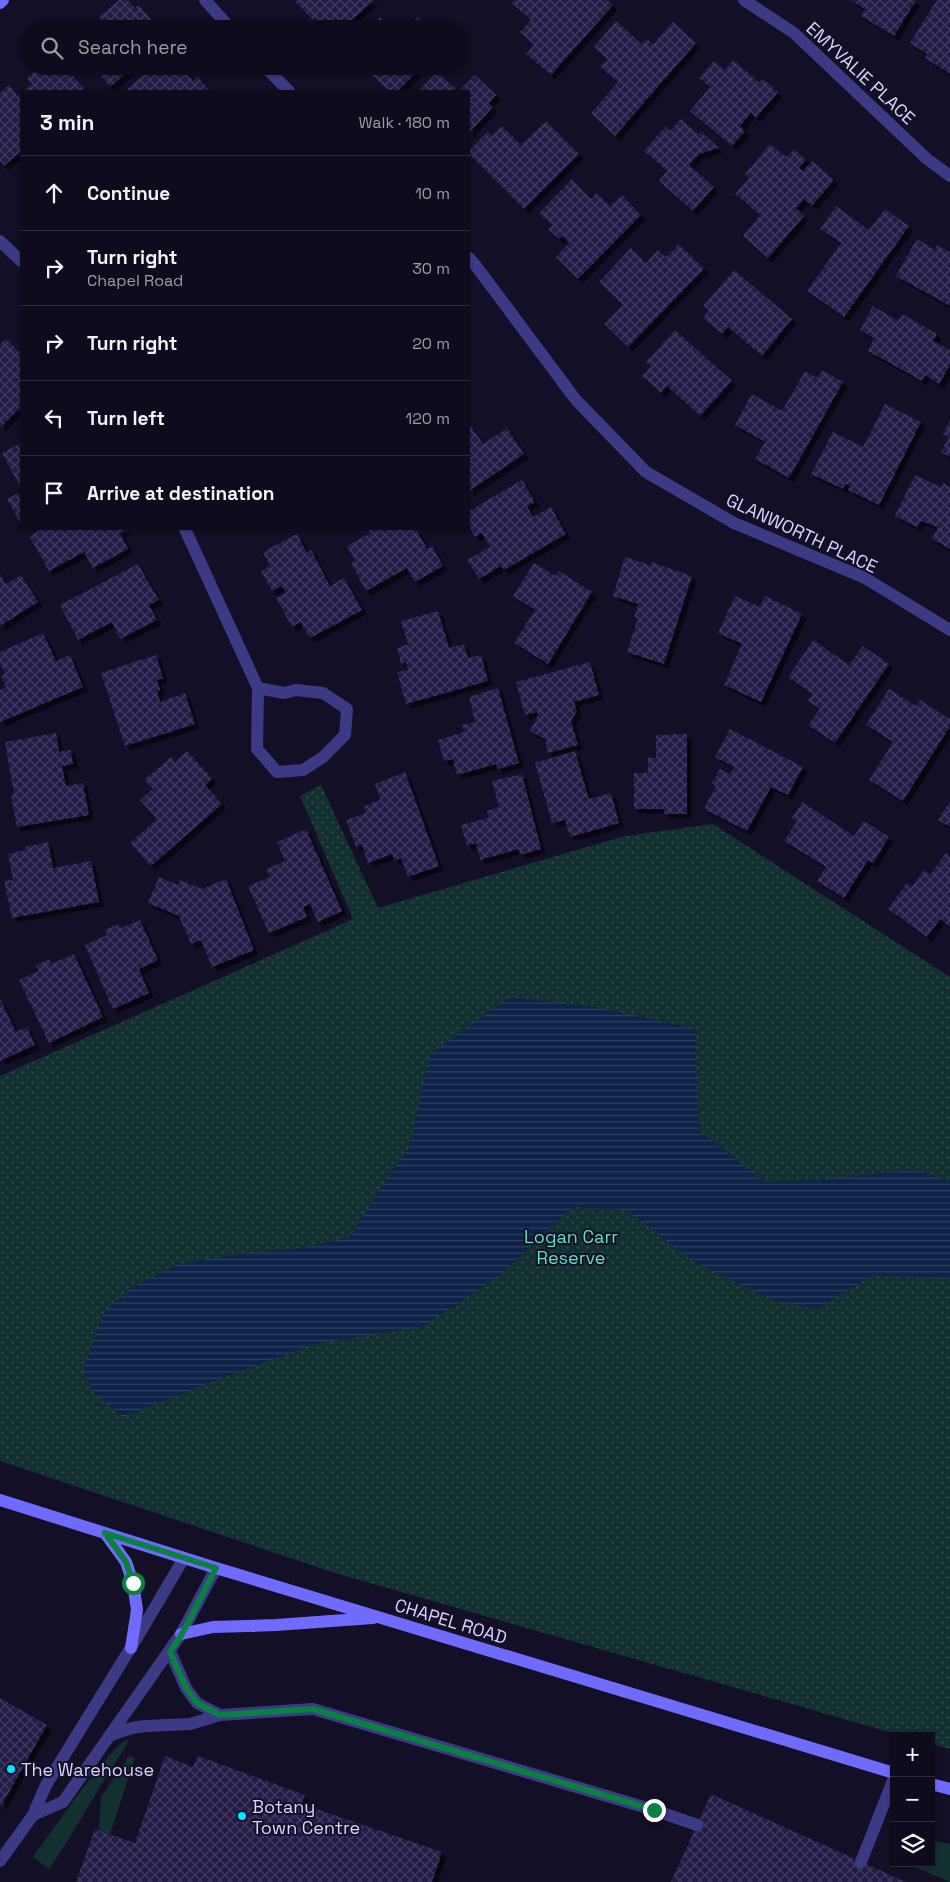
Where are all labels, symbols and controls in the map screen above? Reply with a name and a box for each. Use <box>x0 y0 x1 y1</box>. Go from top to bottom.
street label: EMYVALIE PLACE <box>802 17 920 129</box>
search box <box>20 20 470 75</box>
icon: search <box>38 34 66 62</box>
text: Search here <box>78 35 188 60</box>
text: 3 min <box>40 109 95 136</box>
text: Walk · 180 m <box>358 112 450 133</box>
icon: ahead <box>40 179 68 207</box>
text: Continue <box>87 181 170 206</box>
text: 10 m <box>415 183 450 204</box>
text: Turn right <box>87 245 177 270</box>
icon: right <box>40 254 68 282</box>
text: 30 m <box>412 258 450 279</box>
text: Chapel Road <box>87 270 183 291</box>
icon: right <box>40 329 68 357</box>
text: Turn right <box>87 331 177 356</box>
text: 20 m <box>412 333 450 354</box>
icon: left <box>40 404 68 432</box>
text: Turn left <box>87 406 165 431</box>
text: 120 m <box>406 408 450 429</box>
icon: arrive <box>40 479 68 507</box>
text: Arrive at destination <box>87 481 275 506</box>
street label: GLANWORTH PLACE <box>723 488 881 578</box>
park label: Logan Carr Reserve <box>524 1225 618 1269</box>
route start <box>122 1572 145 1595</box>
street label: CHAPEL ROAD <box>392 1593 510 1649</box>
map controls <box>890 1732 935 1867</box>
button: + <box>890 1732 935 1777</box>
place label: The Warehouse <box>21 1758 154 1781</box>
marker: The Warehouse <box>5 1763 17 1775</box>
button: − <box>890 1777 935 1822</box>
place label: Botany Town Centre <box>252 1795 360 1839</box>
route end <box>643 1799 666 1822</box>
marker: Botany Town Centre <box>236 1810 248 1822</box>
button: layers <box>890 1822 935 1867</box>

